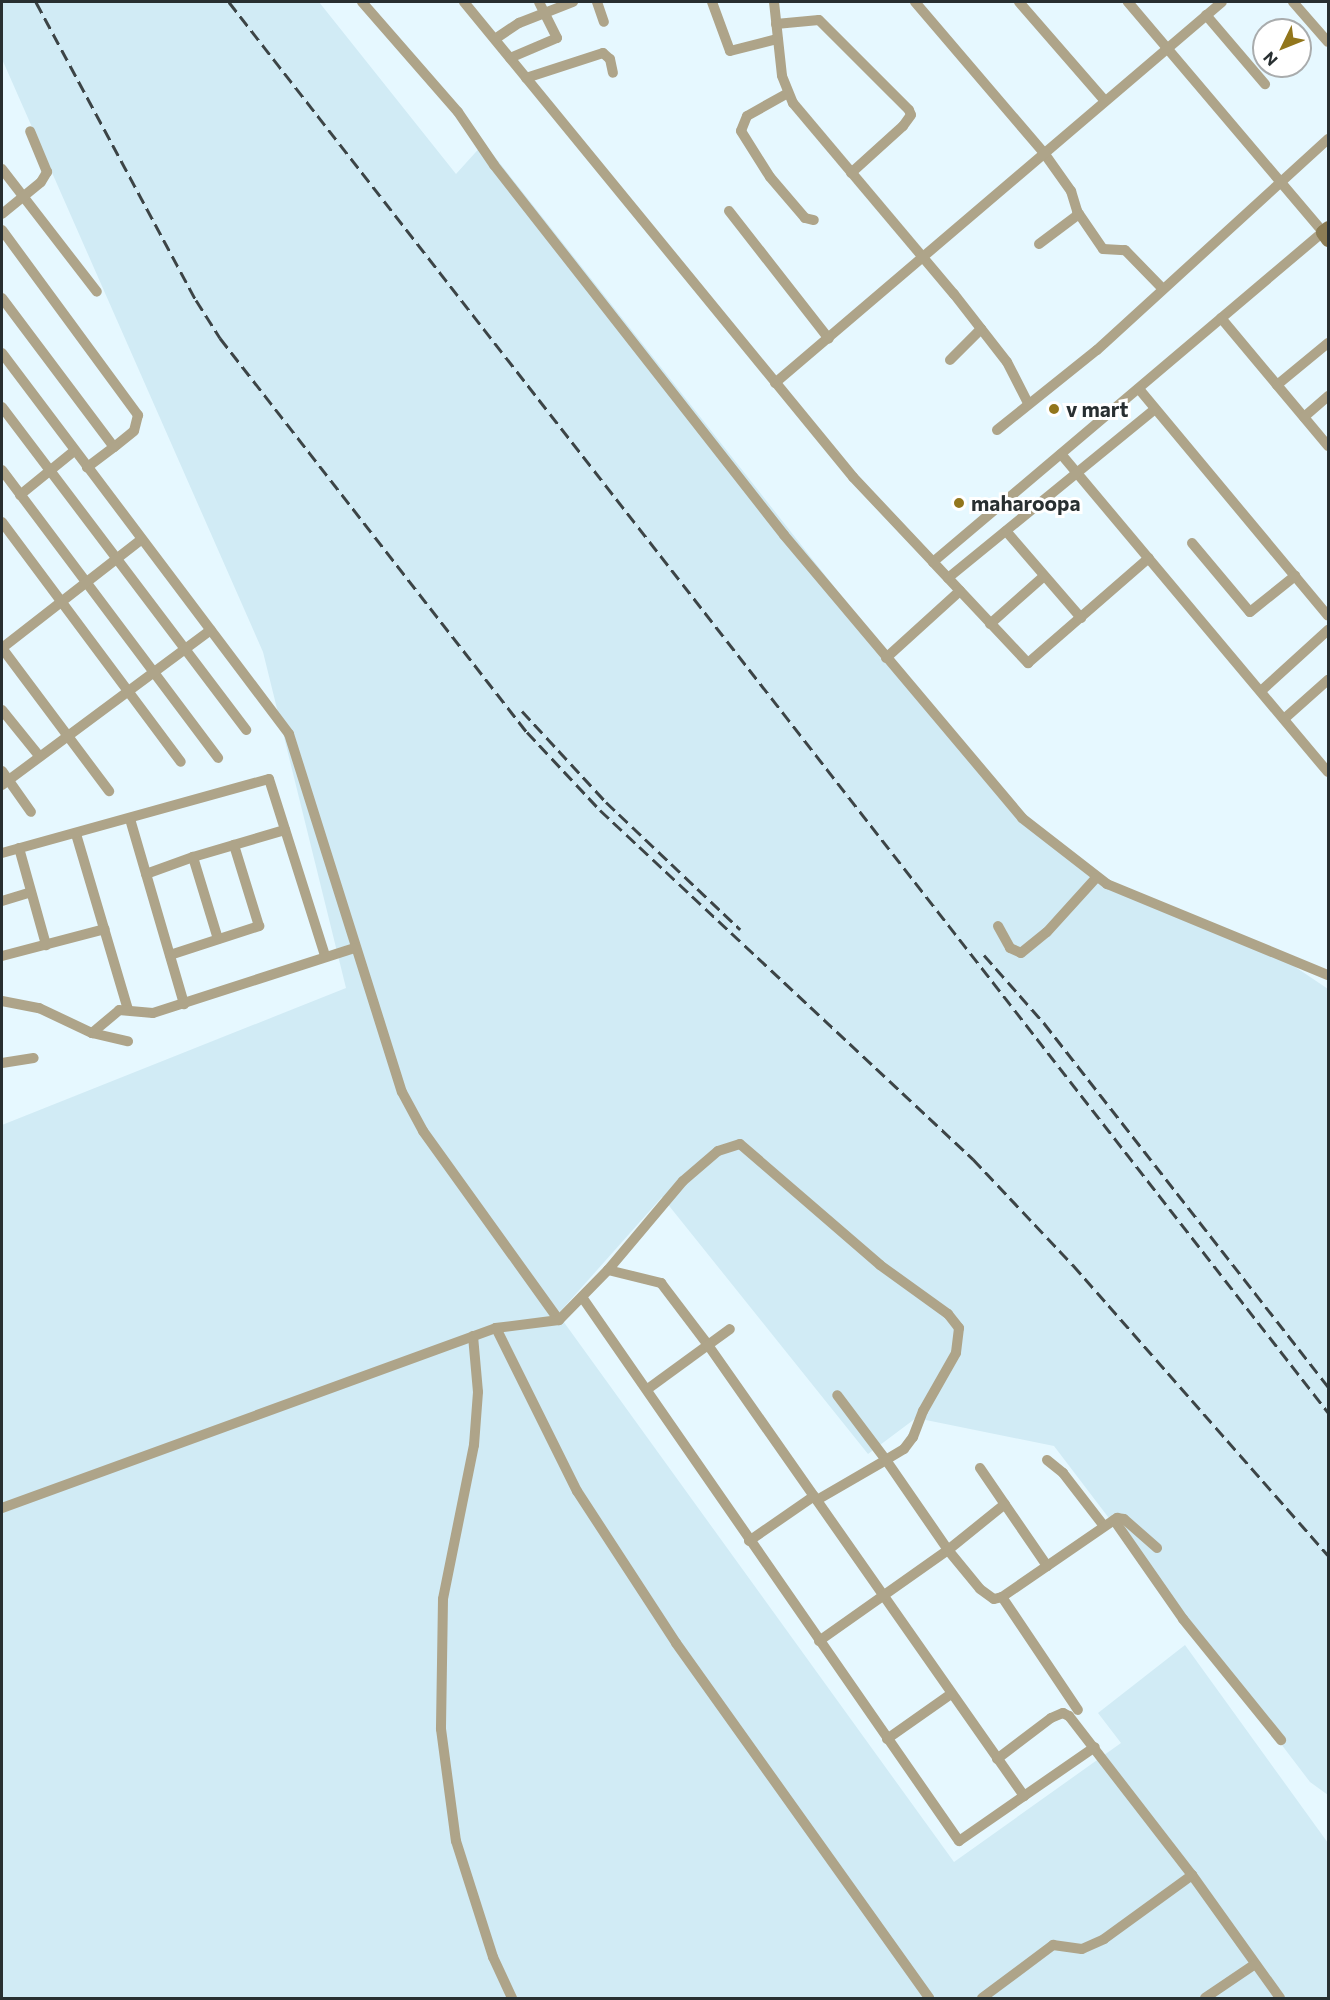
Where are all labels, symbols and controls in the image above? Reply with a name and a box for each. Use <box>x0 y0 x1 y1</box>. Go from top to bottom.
north arrow <box>1252 18 1312 78</box>
text: N <box>1259 48 1281 70</box>
place label: v mart <box>1066 396 1128 422</box>
marker: v mart <box>1047 402 1061 416</box>
place label: maharoopa <box>971 490 1081 516</box>
marker: maharoopa <box>952 496 966 510</box>

